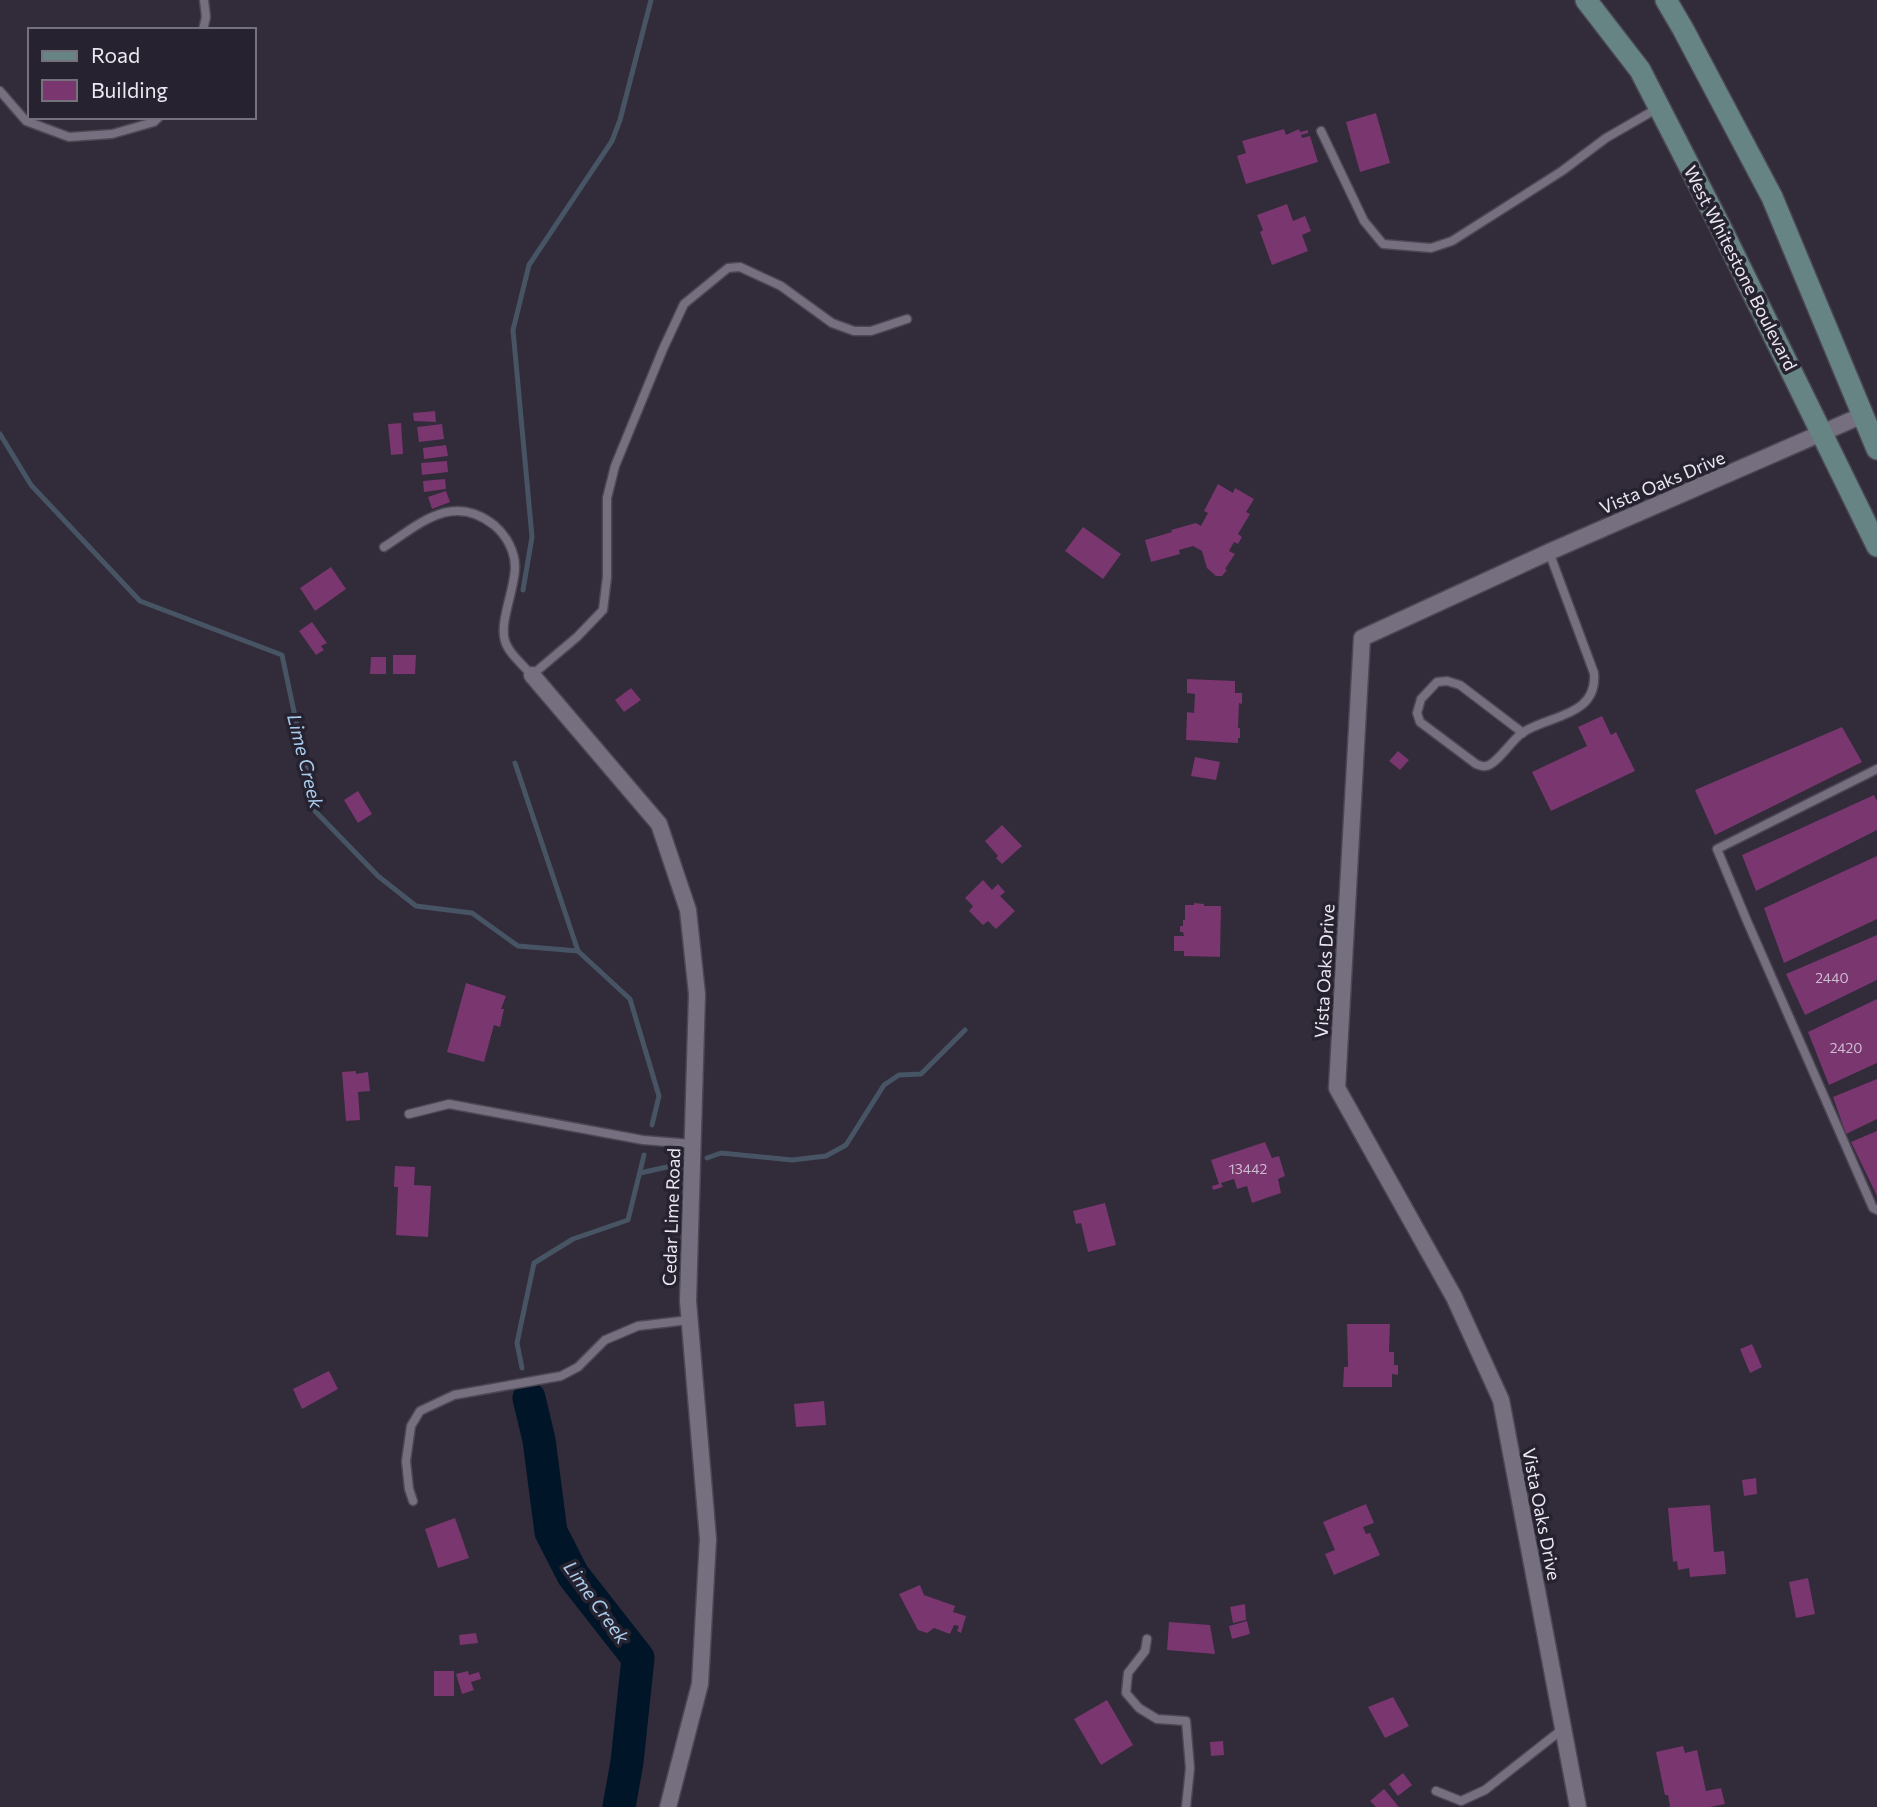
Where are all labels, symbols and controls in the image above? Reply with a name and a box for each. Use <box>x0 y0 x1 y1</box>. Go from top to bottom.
legend <box>28 28 256 119</box>
text: Road <box>91 42 140 67</box>
text: Building <box>91 77 168 102</box>
street label: West Whitestone Boulevard <box>1680 162 1802 374</box>
street label: Vista Oaks Drive <box>1596 446 1728 518</box>
water label: Lime Creek <box>283 711 329 811</box>
street label: Vista Oaks Drive <box>1309 903 1339 1039</box>
house number: 2440 <box>1815 969 1849 986</box>
house number: 2420 <box>1830 1039 1862 1056</box>
street label: Cedar Lime Road <box>658 1148 684 1286</box>
house number: 13442 <box>1229 1160 1267 1177</box>
street label: Vista Oaks Drive <box>1518 1446 1566 1582</box>
water label: Lime Creek <box>559 1556 635 1648</box>

